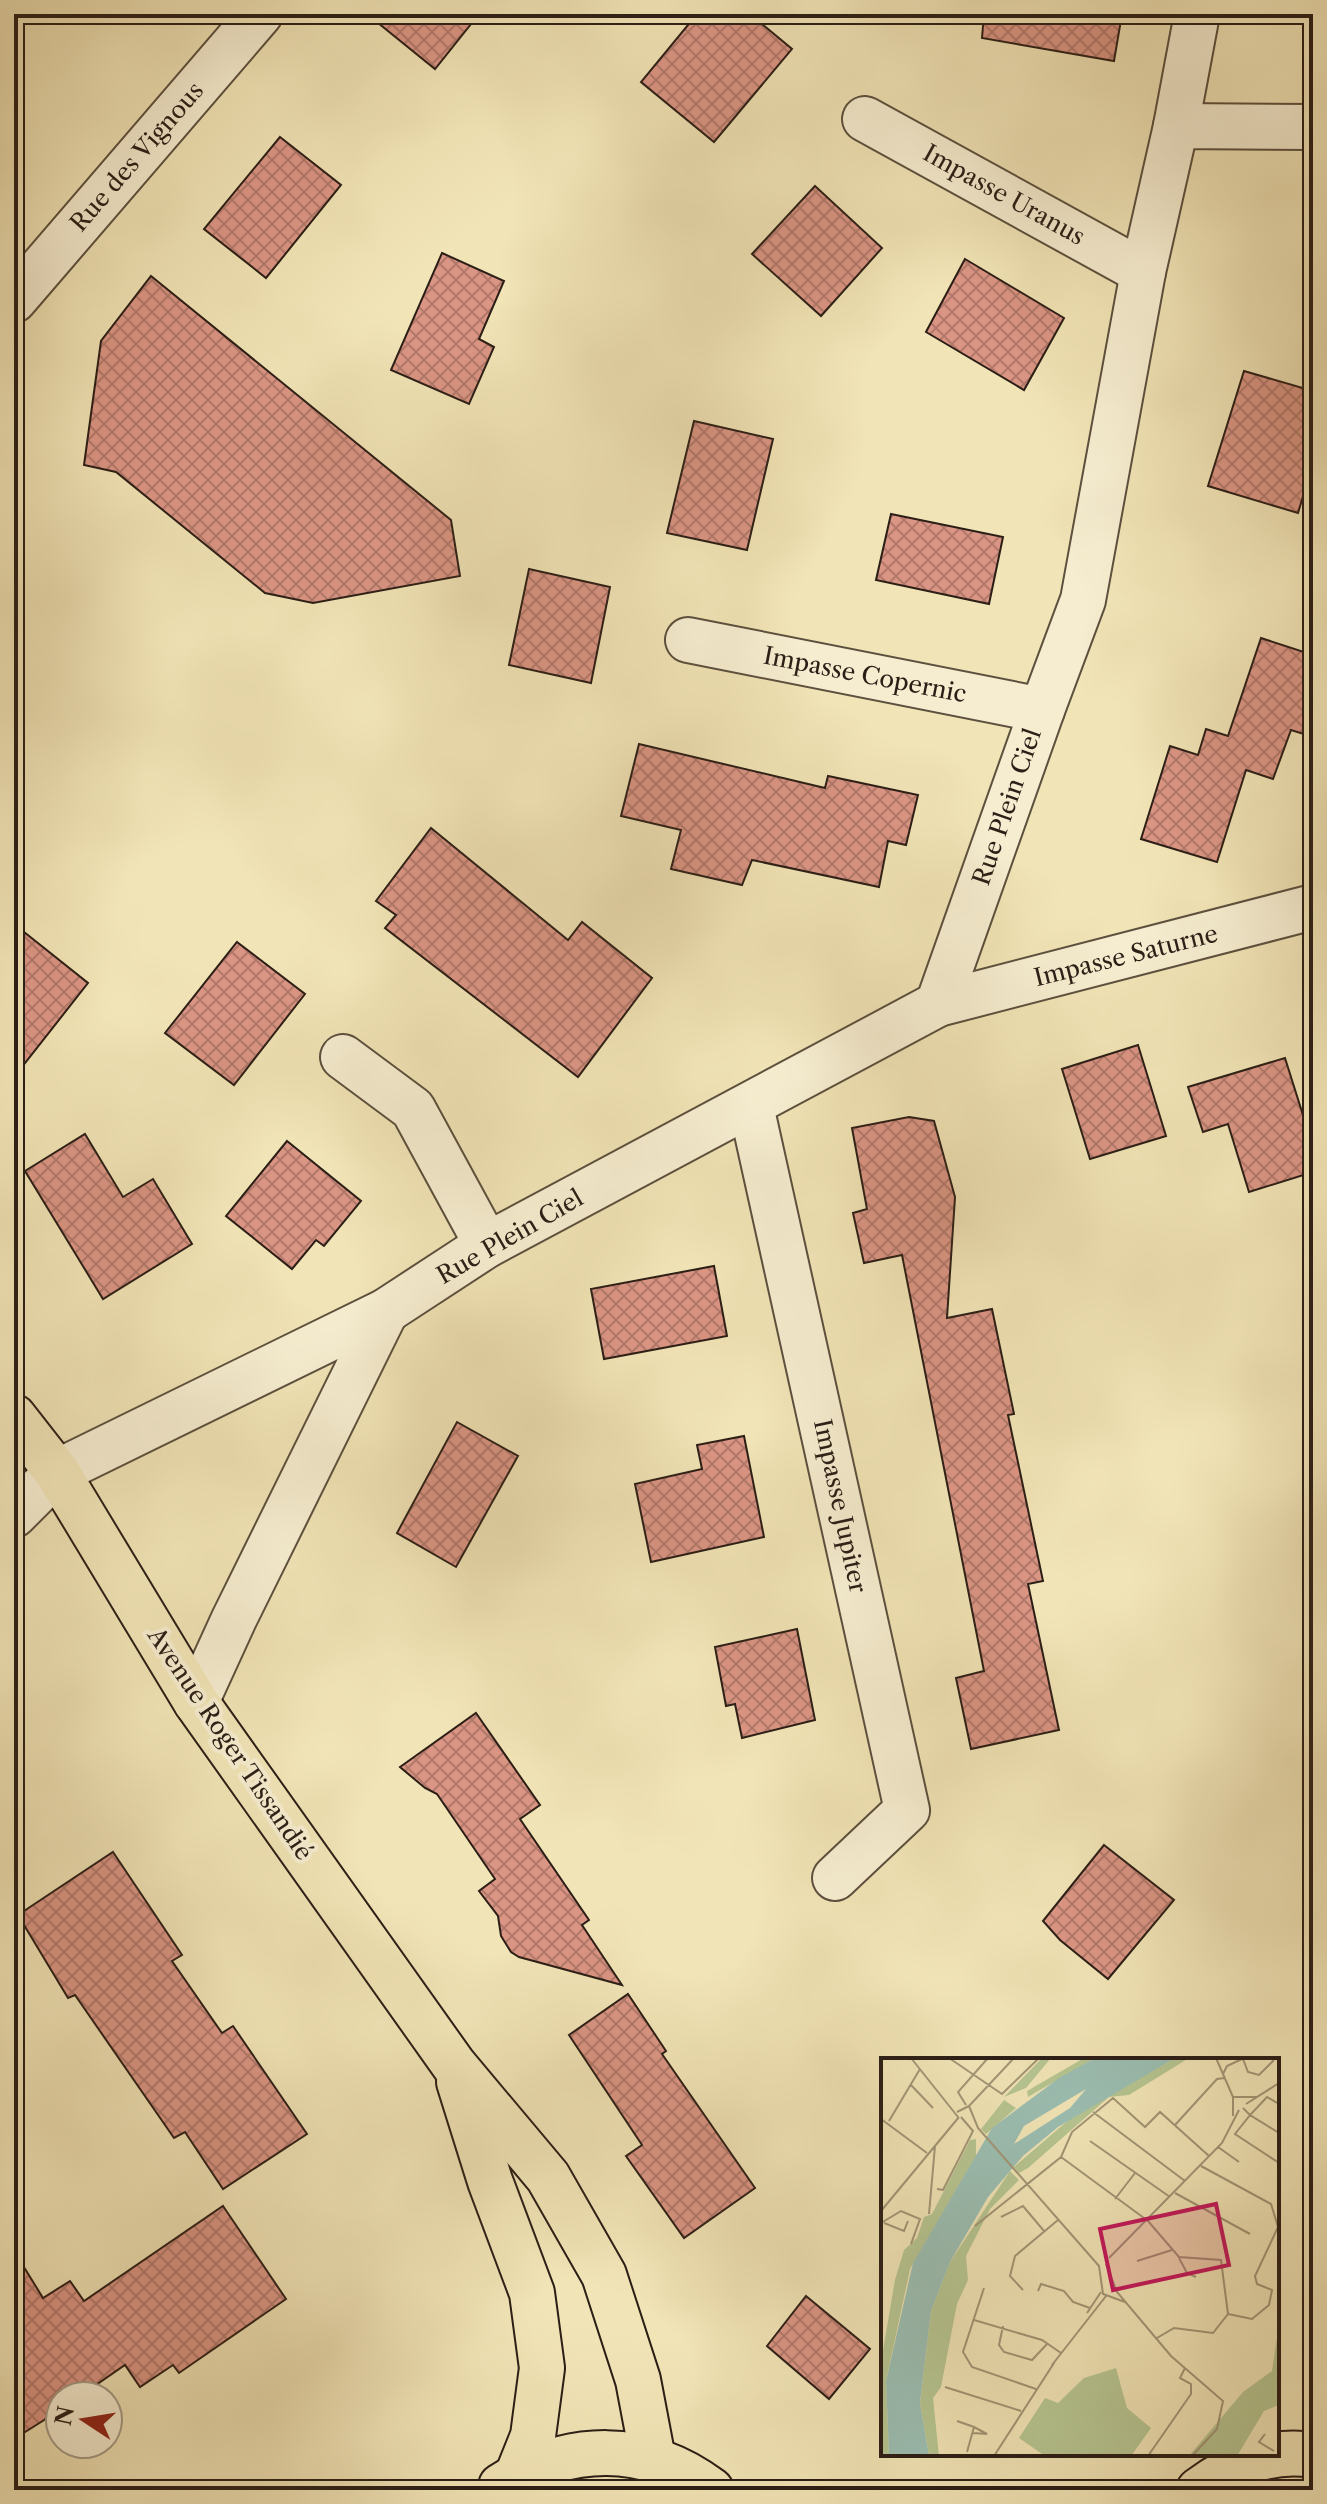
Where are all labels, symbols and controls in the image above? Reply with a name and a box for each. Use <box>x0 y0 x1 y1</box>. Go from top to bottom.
street label: Rue des Vignous <box>64 76 209 237</box>
street label: Impasse Uranus <box>918 138 1090 251</box>
street label: Impasse Copernic <box>761 641 969 708</box>
street label: Rue Plein Ciel <box>966 725 1047 889</box>
street label: Impasse Saturne <box>1031 919 1221 992</box>
street label: Rue Plein Ciel <box>432 1183 588 1290</box>
street label: Impasse Jupiter <box>808 1416 873 1595</box>
street label: Avenue Roger Tissandié <box>141 1621 319 1865</box>
inset map <box>881 2058 1279 2456</box>
north arrow <box>44 2380 124 2460</box>
text: N <box>50 2404 80 2428</box>

